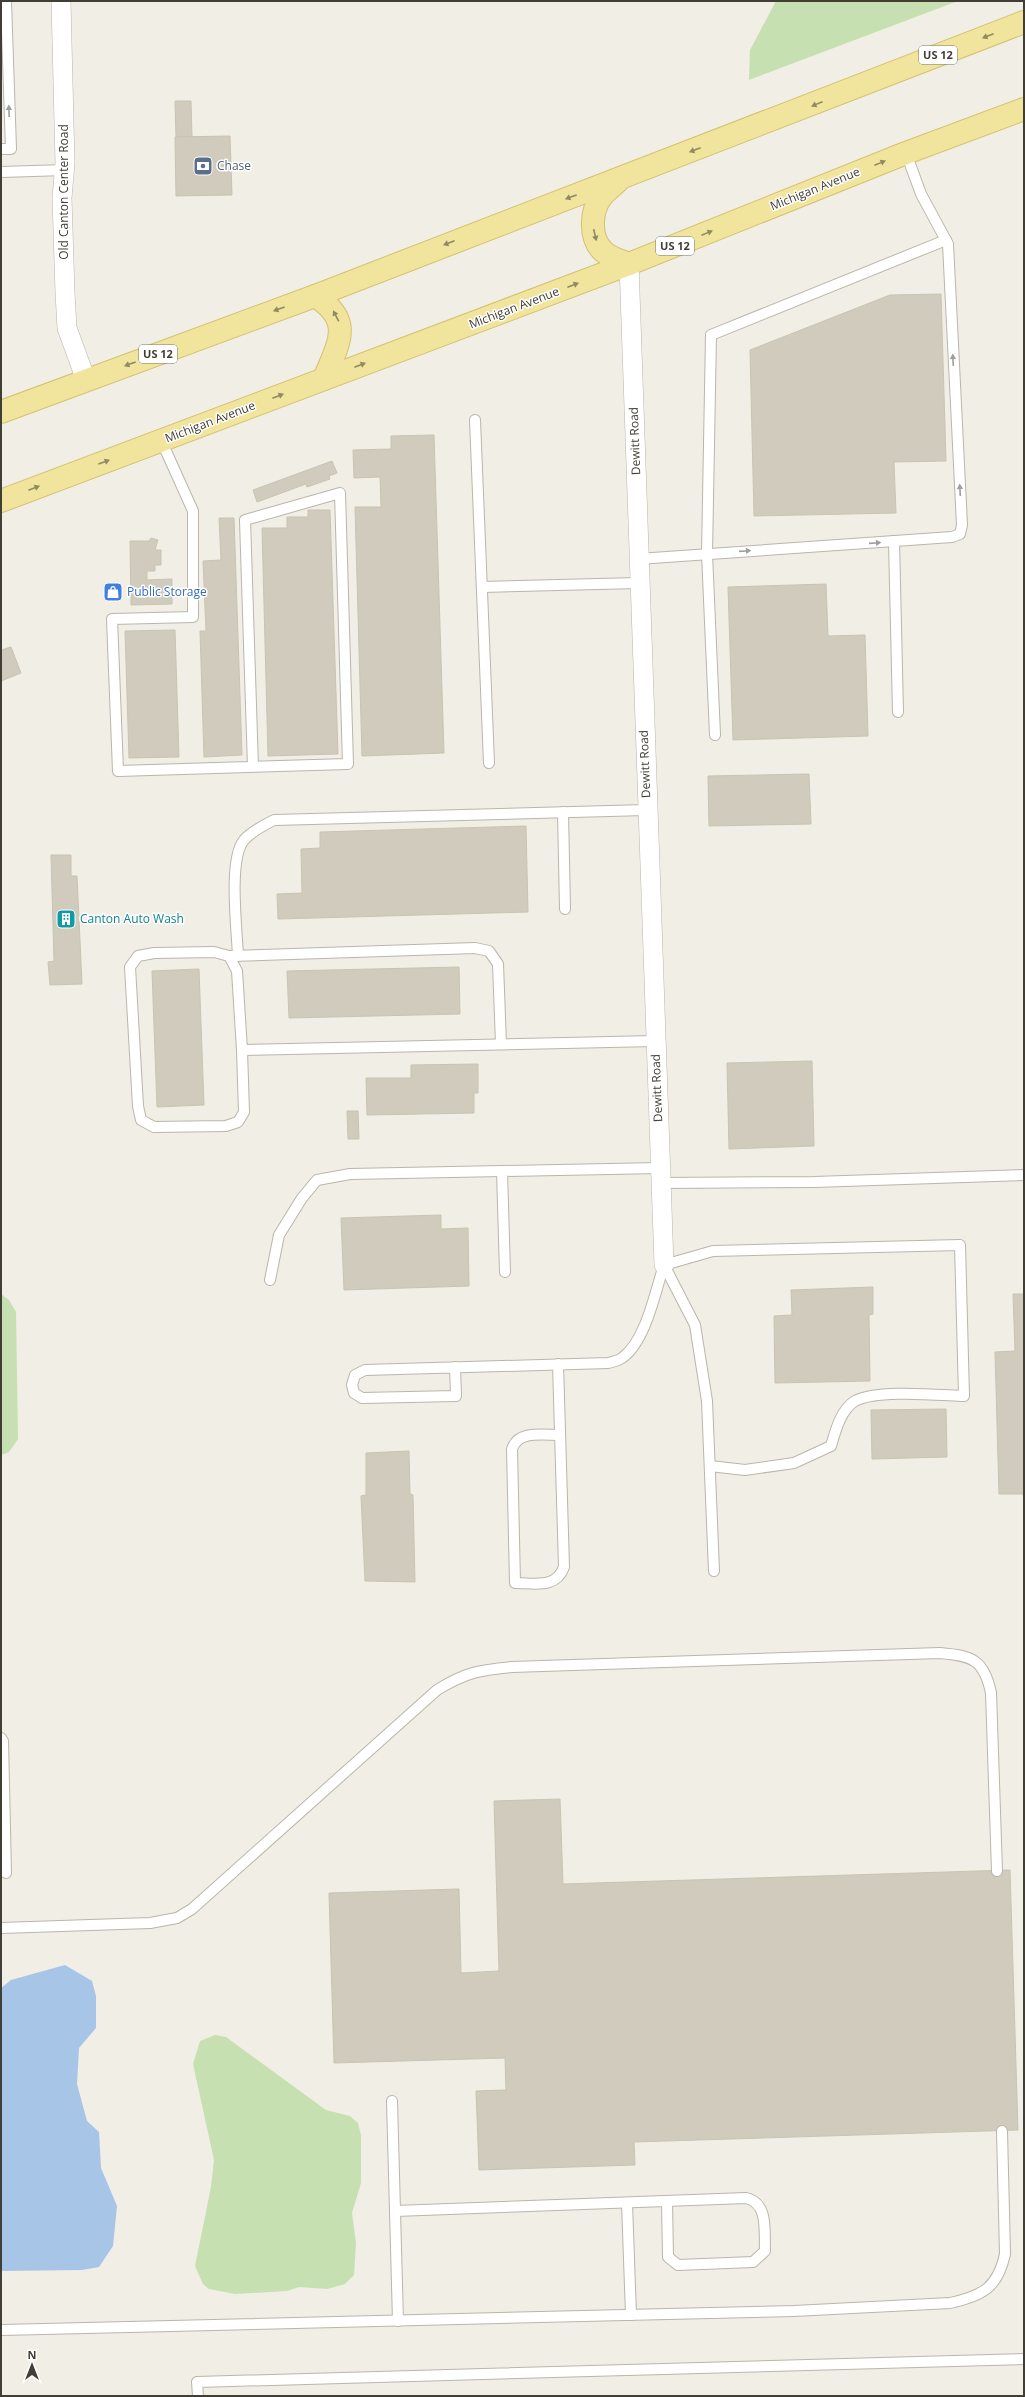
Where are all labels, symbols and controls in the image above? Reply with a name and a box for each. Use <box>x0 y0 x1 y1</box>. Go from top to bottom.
one-way arrow <box>981 34 993 40</box>
road number: US 12 <box>919 46 957 64</box>
one-way arrow <box>810 101 822 107</box>
one-way arrow <box>6 105 13 117</box>
street label: Old Canton Center Road <box>55 124 72 260</box>
one-way arrow <box>689 148 701 154</box>
bank icon: Chase <box>192 155 214 177</box>
place label: Chase <box>217 157 251 174</box>
one-way arrow <box>874 160 885 166</box>
street label: Michigan Avenue <box>767 163 862 214</box>
one-way arrow <box>564 194 576 200</box>
one-way arrow <box>702 229 714 235</box>
one-way arrow <box>592 230 598 242</box>
road number: US 12 <box>656 237 694 255</box>
one-way arrow <box>443 241 455 247</box>
street label: Michigan Avenue <box>466 282 562 333</box>
one-way arrow <box>568 282 580 288</box>
one-way arrow <box>272 307 284 313</box>
one-way arrow <box>333 311 339 322</box>
road number: US 12 <box>139 345 177 363</box>
one-way arrow <box>950 354 957 366</box>
one-way arrow <box>124 361 136 367</box>
one-way arrow <box>354 362 366 368</box>
one-way arrow <box>273 393 285 399</box>
street label: Michigan Avenue <box>162 396 258 447</box>
street label: Dewitt Road <box>625 407 644 475</box>
one-way arrow <box>98 458 110 464</box>
one-way arrow <box>956 484 963 496</box>
one-way arrow <box>29 485 41 491</box>
one-way arrow <box>869 539 881 546</box>
one-way arrow <box>739 548 751 555</box>
shop icon: Public Storage <box>102 581 124 603</box>
place label: Public Storage <box>127 583 207 600</box>
street label: Dewitt Road <box>635 730 654 798</box>
building icon: Canton Auto Wash <box>55 908 77 930</box>
place label: Canton Auto Wash <box>80 910 184 927</box>
street label: Dewitt Road <box>647 1054 666 1122</box>
north arrow <box>12 2345 52 2385</box>
text: N <box>28 2347 36 2362</box>

